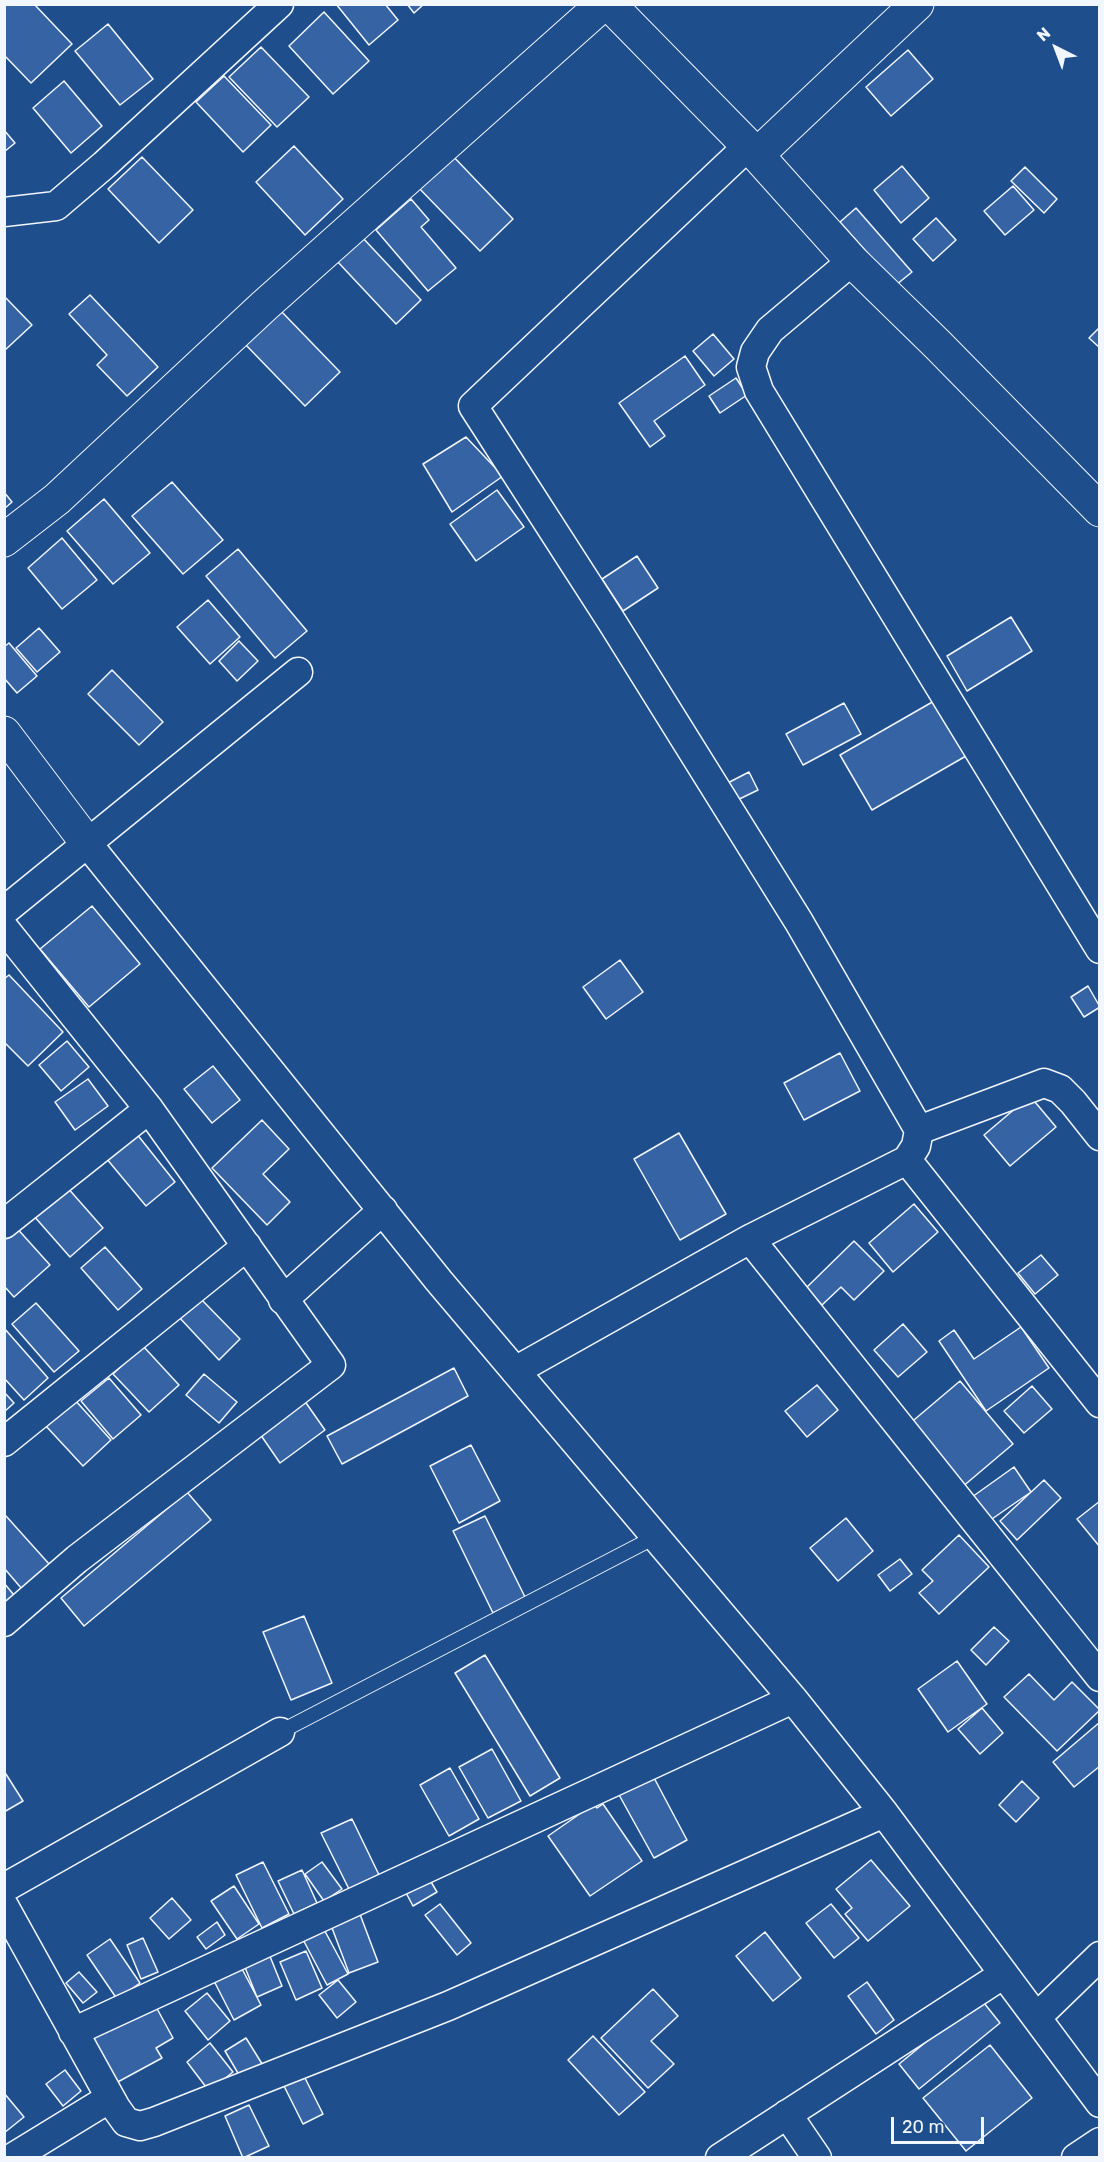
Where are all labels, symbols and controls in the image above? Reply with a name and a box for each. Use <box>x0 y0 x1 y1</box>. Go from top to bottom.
north arrow <box>1026 18 1086 78</box>
text: N <box>1033 23 1054 45</box>
scale bar <box>894 2105 987 2143</box>
text: 20 m <box>902 2116 944 2138</box>

